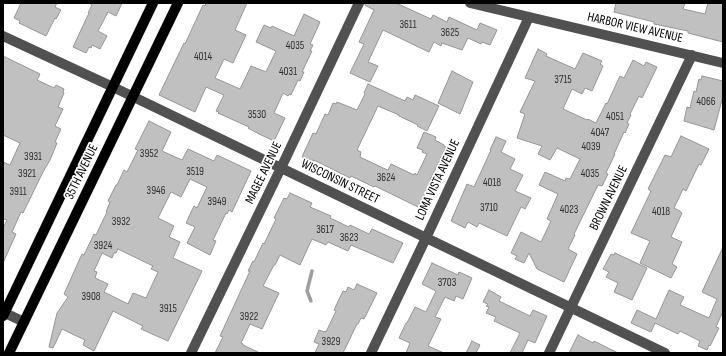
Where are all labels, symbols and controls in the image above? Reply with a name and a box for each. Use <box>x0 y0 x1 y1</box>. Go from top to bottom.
street label: HARBOR VIEW AVENUE <box>586 9 684 47</box>
house number: 3611 <box>399 18 417 32</box>
house number: 3625 <box>441 26 459 40</box>
house number: 4035 <box>286 39 304 53</box>
house number: 4014 <box>194 50 212 64</box>
house number: 4031 <box>279 65 297 79</box>
house number: 3715 <box>554 73 572 87</box>
house number: 4066 <box>696 95 716 109</box>
house number: 3530 <box>248 108 266 122</box>
house number: 4051 <box>606 110 624 124</box>
house number: 4047 <box>591 126 609 140</box>
street label: LOMA VISTA AVENUE <box>412 137 464 223</box>
street label: MAGEE AVENUE <box>242 139 286 207</box>
house number: 4039 <box>582 140 600 154</box>
street label: 35TH AVENUE <box>62 142 102 202</box>
house number: 3952 <box>140 147 158 161</box>
house number: 3931 <box>24 150 42 164</box>
street label: WISCONSIN STREET <box>298 156 382 208</box>
street label: BROWN AVENUE <box>587 163 631 233</box>
house number: 3519 <box>186 165 204 179</box>
house number: 3921 <box>18 167 36 181</box>
house number: 4035 <box>581 167 599 181</box>
house number: 3624 <box>377 171 395 185</box>
house number: 4018 <box>483 176 501 190</box>
house number: 3946 <box>147 184 165 198</box>
house number: 3911 <box>9 185 27 199</box>
house number: 3949 <box>208 195 226 209</box>
house number: 3710 <box>480 201 498 215</box>
house number: 4023 <box>560 203 578 217</box>
house number: 4018 <box>652 205 670 219</box>
house number: 3932 <box>112 215 130 229</box>
house number: 3617 <box>316 223 334 237</box>
house number: 3623 <box>340 231 358 245</box>
house number: 3924 <box>94 239 112 253</box>
house number: 3703 <box>438 276 456 290</box>
house number: 3908 <box>81 290 101 304</box>
house number: 3915 <box>159 302 177 316</box>
house number: 3922 <box>240 310 258 324</box>
house number: 3929 <box>322 335 340 349</box>

